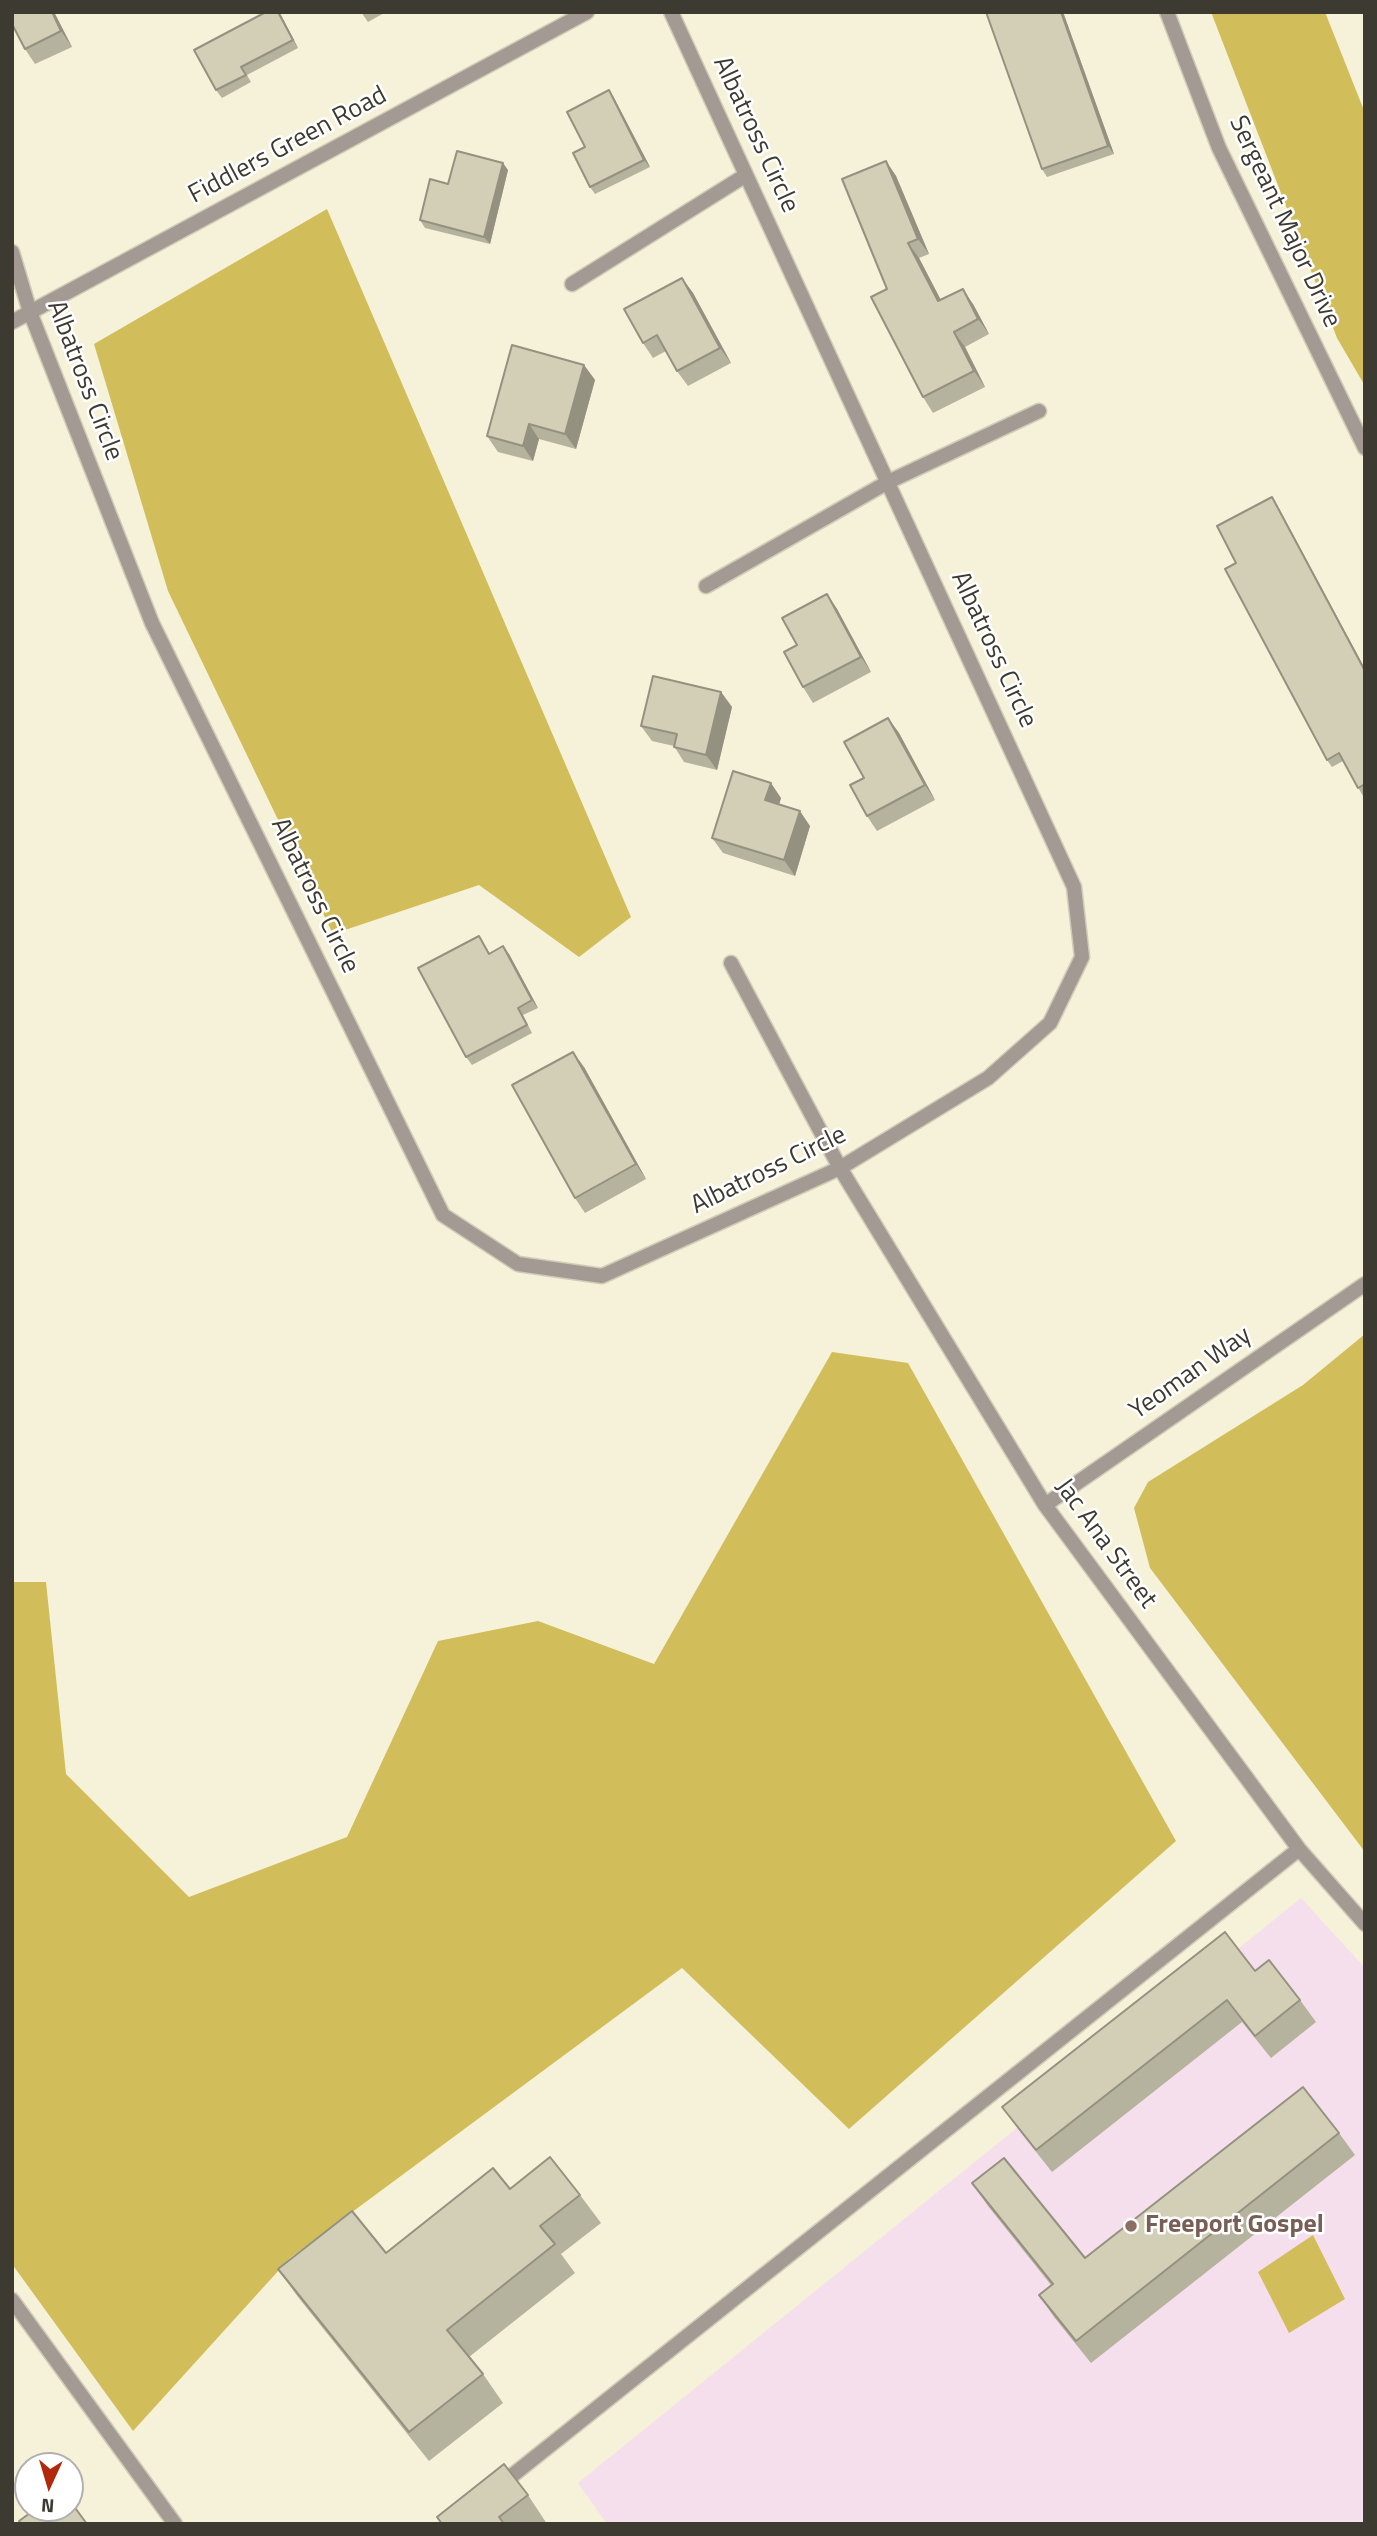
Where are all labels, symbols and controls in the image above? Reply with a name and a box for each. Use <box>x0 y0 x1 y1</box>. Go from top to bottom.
street label: Albatross Circle <box>705 52 805 218</box>
street label: Fiddlers Green Road <box>184 81 392 211</box>
street label: Sergeant Major Drive <box>1221 111 1347 333</box>
street label: Albatross Circle <box>39 297 129 465</box>
street label: Albatross Circle <box>943 567 1043 733</box>
street label: Albatross Circle <box>263 813 365 979</box>
street label: Albatross Circle <box>686 1120 852 1222</box>
street label: Yeoman Way <box>1124 1321 1258 1427</box>
street label: Jac Ana Street <box>1047 1473 1163 1615</box>
place label: Freeport Gospel <box>1145 2210 1324 2242</box>
marker: Freeport Gospel <box>1123 2218 1139 2234</box>
north arrow <box>14 2452 84 2522</box>
text: N <box>40 2492 55 2521</box>

